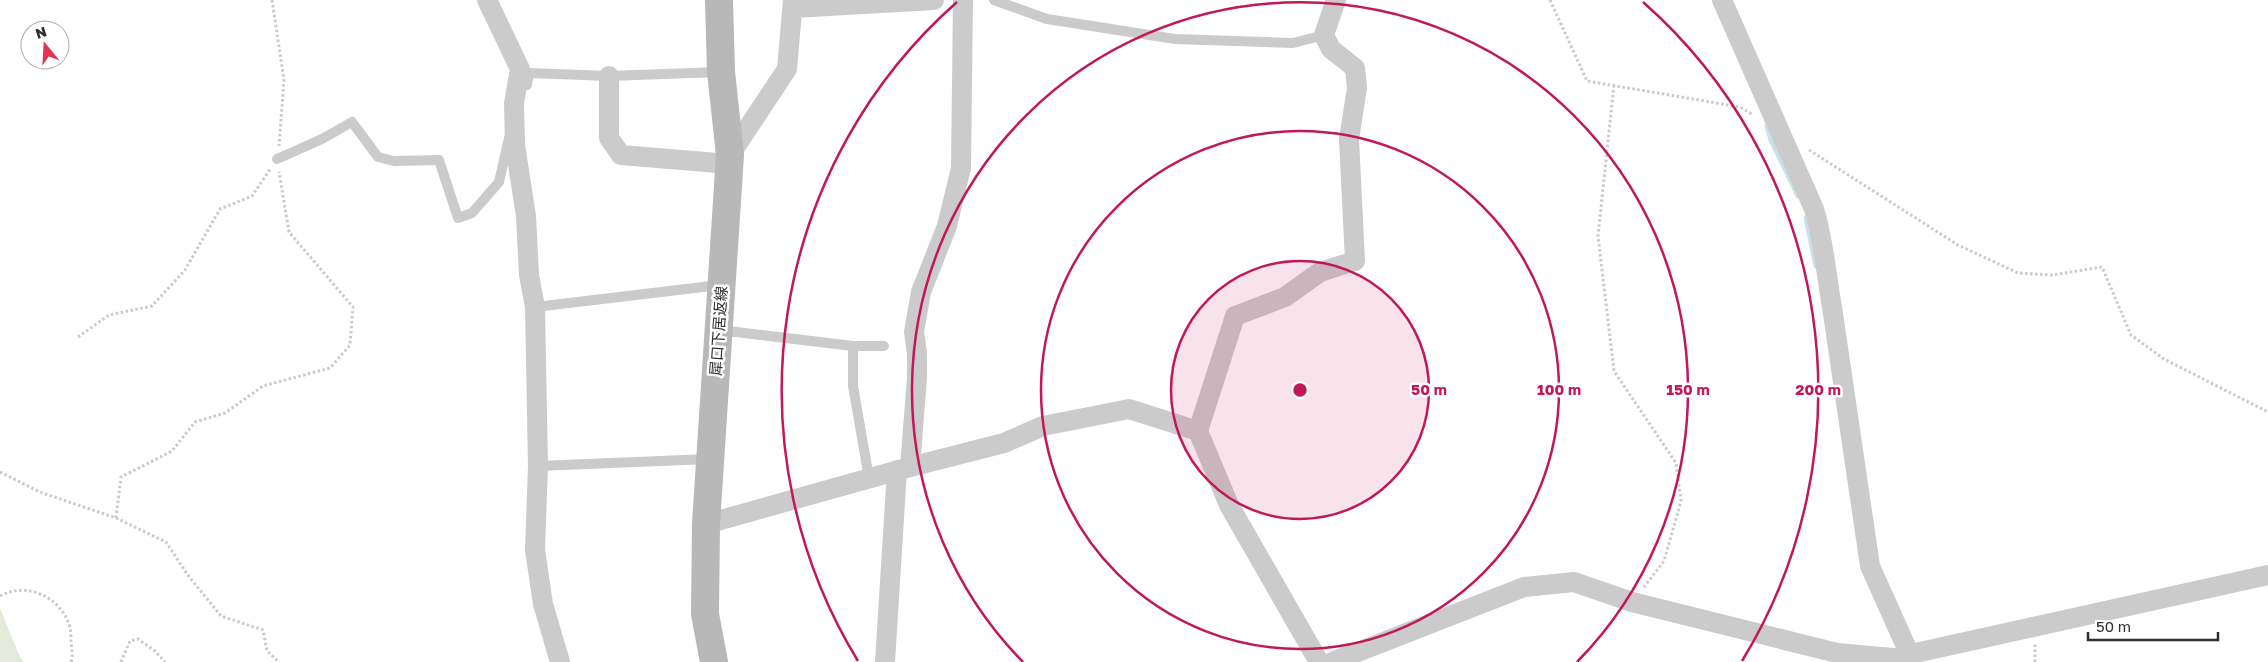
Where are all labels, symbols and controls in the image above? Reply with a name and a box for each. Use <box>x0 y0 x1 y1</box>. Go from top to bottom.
north arrow <box>20 20 70 70</box>
text: N <box>33 22 49 42</box>
street label: 犀口下居返線 <box>706 285 730 377</box>
text: 50 m <box>1411 380 1447 398</box>
text: 100 m <box>1537 380 1581 398</box>
text: 150 m <box>1666 380 1710 398</box>
text: 200 m <box>1795 380 1841 398</box>
centre of rings <box>1291 381 1309 399</box>
scale bar <box>2088 610 2218 642</box>
text: 50 m <box>2096 617 2131 635</box>

